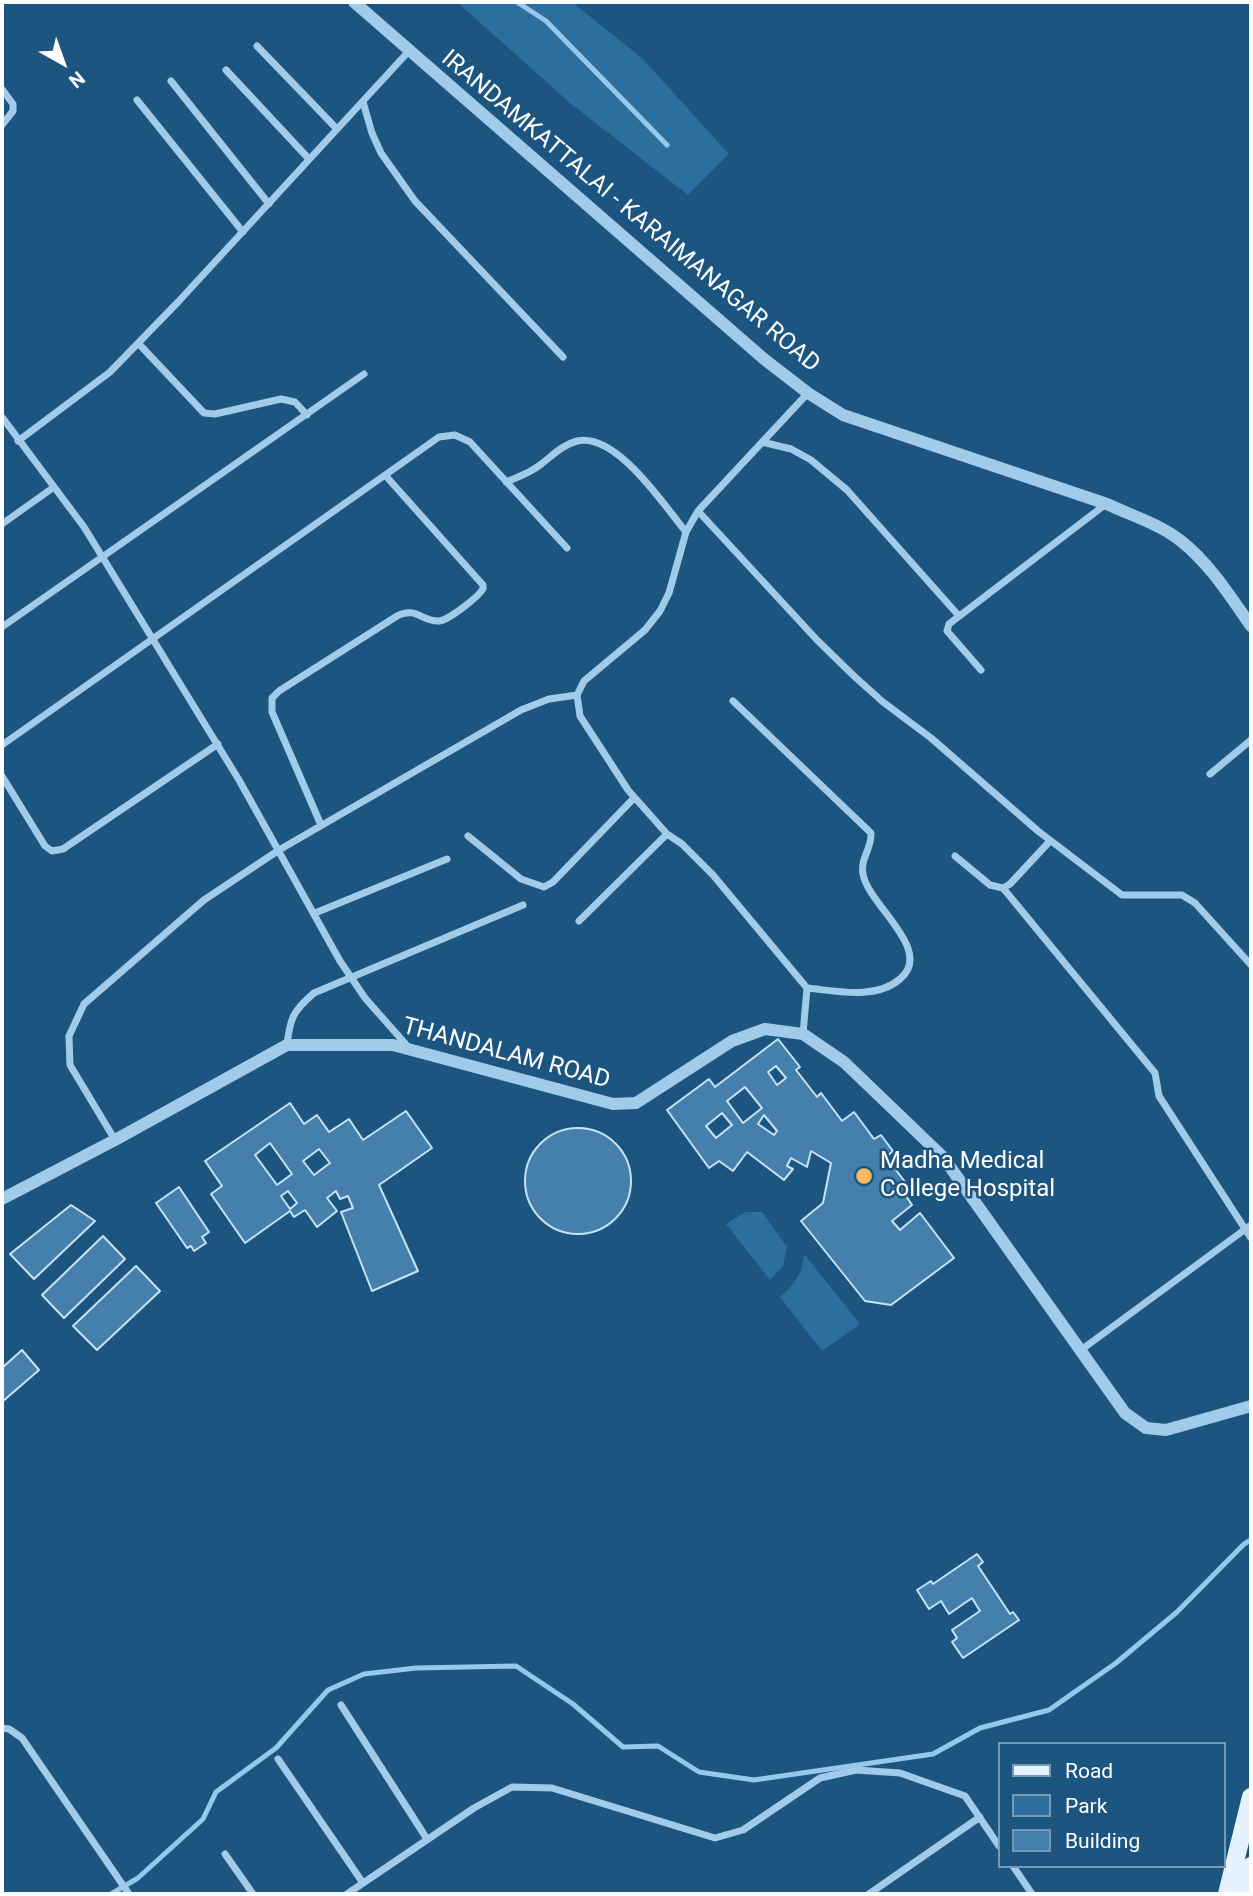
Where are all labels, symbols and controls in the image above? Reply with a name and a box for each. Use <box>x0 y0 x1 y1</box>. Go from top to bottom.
north arrow <box>28 28 98 98</box>
street label: IRANDAMKATTALAI - KARAIMANAGAR ROAD <box>435 45 825 379</box>
text: N <box>64 66 89 93</box>
street label: THANDALAM ROAD <box>399 1012 613 1096</box>
place label: Madha Medical College Hospital <box>880 1148 1055 1204</box>
marker: Madha Medical College Hospital <box>854 1166 874 1186</box>
legend <box>998 1742 1225 1868</box>
text: Road <box>1065 1759 1113 1783</box>
text: Park <box>1065 1794 1107 1818</box>
text: Building <box>1065 1829 1140 1853</box>

